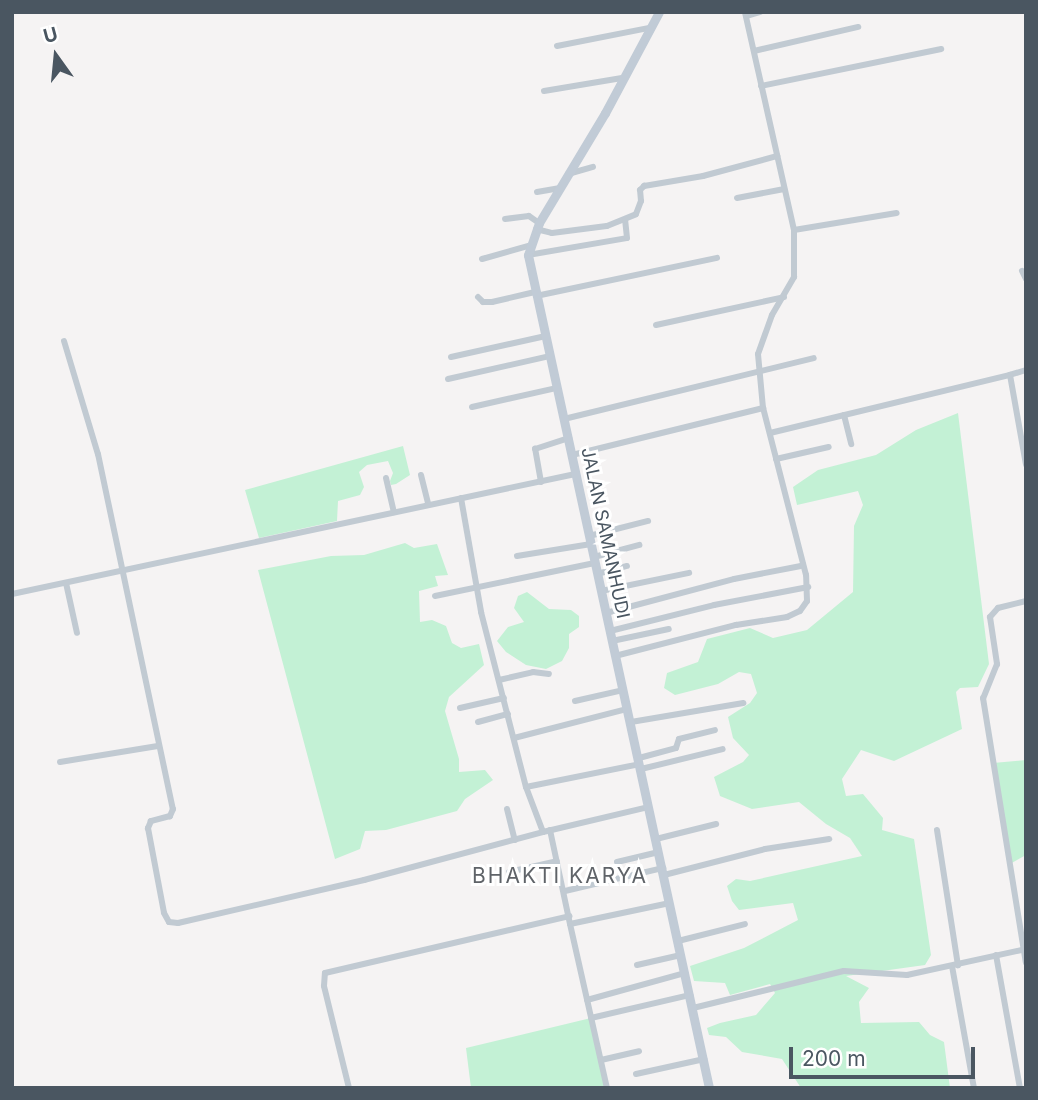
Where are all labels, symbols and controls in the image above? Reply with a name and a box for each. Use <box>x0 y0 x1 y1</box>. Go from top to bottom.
north arrow <box>21 21 91 91</box>
text: U <box>41 22 60 48</box>
street label: JALAN SAMANHUDI <box>576 445 634 621</box>
district label: BHAKTI KARYA <box>474 863 646 889</box>
scale bar <box>793 1034 978 1078</box>
text: 200 m <box>802 1046 866 1071</box>

